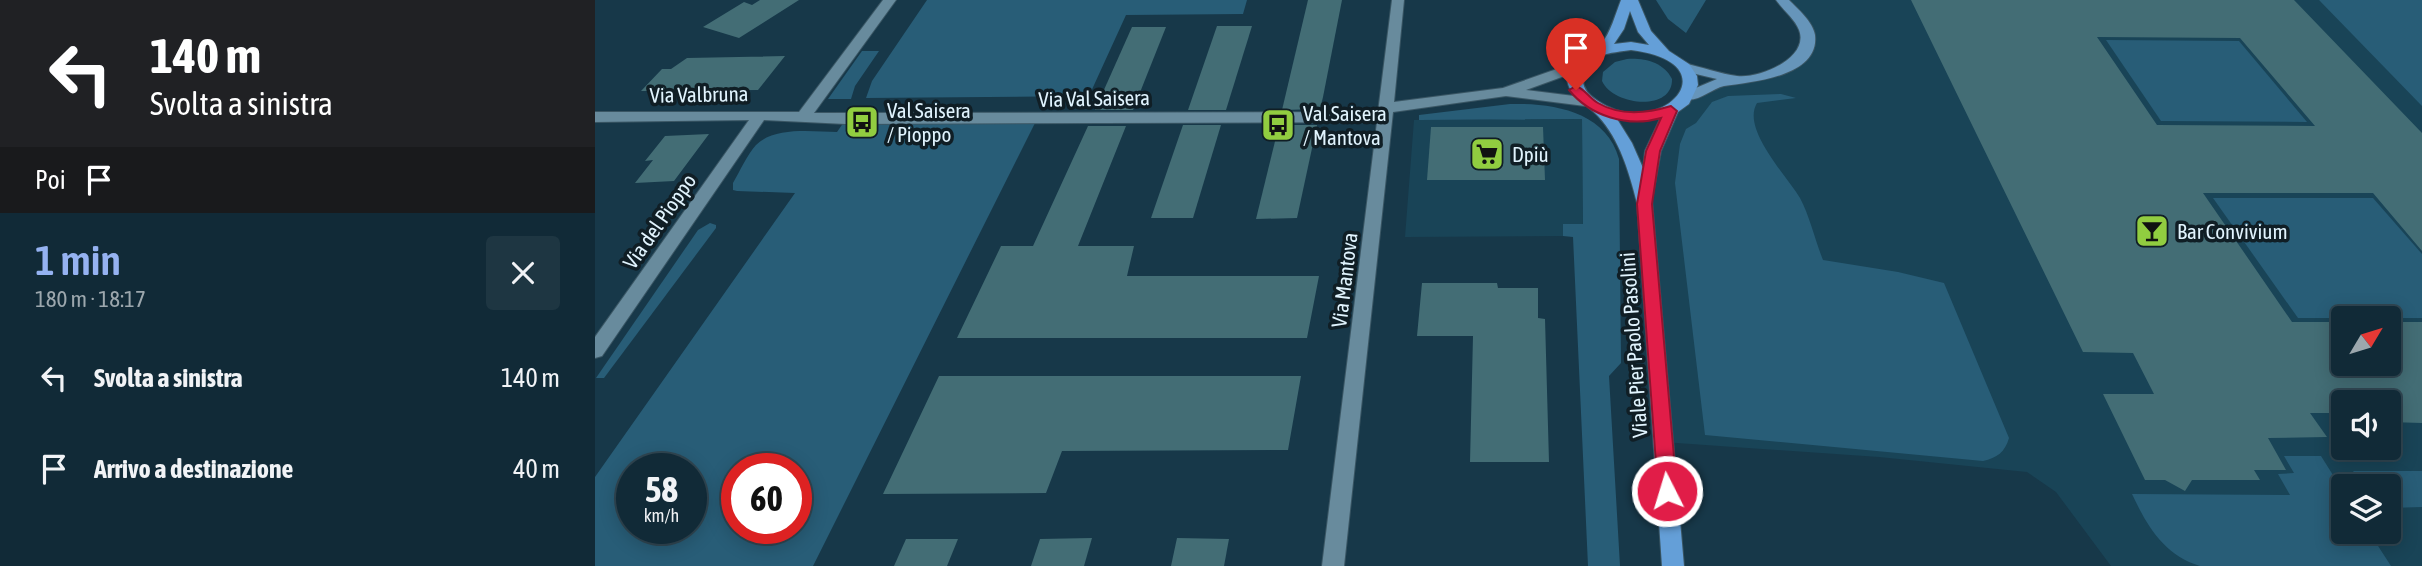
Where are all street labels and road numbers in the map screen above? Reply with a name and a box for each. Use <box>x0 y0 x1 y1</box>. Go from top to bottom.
street label: Via Valbruna <box>649 81 749 107</box>
street label: Via Val Saisera <box>1038 85 1150 111</box>
street label: Via del Pioppo <box>618 169 700 273</box>
street label: Via Mantova <box>1326 231 1362 329</box>
street label: Viale Pier Paolo Pasolini <box>1615 251 1651 439</box>

